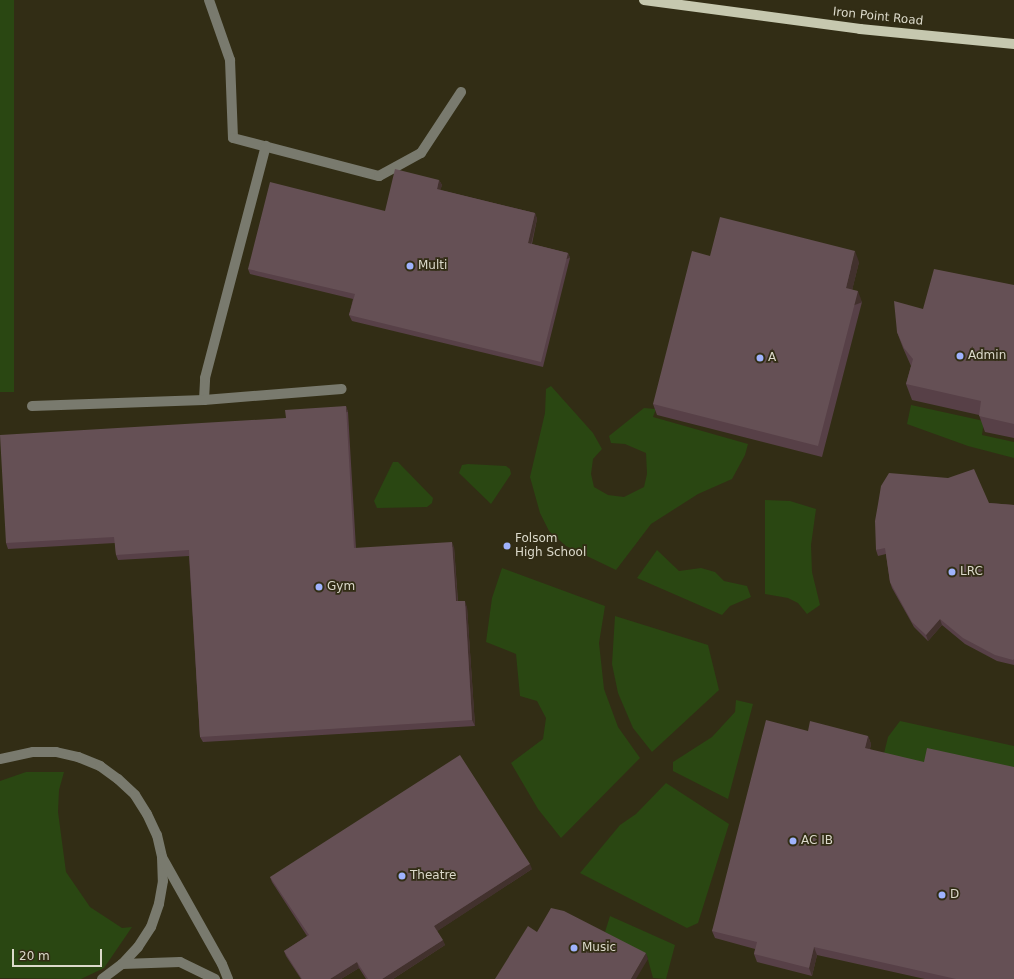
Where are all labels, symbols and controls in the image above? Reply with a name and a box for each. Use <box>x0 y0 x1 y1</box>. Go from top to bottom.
street label: Iron Point Road <box>832 5 924 29</box>
place label: Multi <box>418 259 447 273</box>
marker: Multi <box>405 261 415 271</box>
place label: Admin <box>968 349 1006 363</box>
place label: A <box>768 351 776 365</box>
marker: Admin <box>955 351 965 361</box>
marker: A <box>755 353 765 363</box>
place label: Folsom High School <box>515 532 586 560</box>
marker: Folsom High School <box>502 541 512 551</box>
place label: LRC <box>960 565 983 579</box>
marker: LRC <box>947 567 957 577</box>
place label: Gym <box>327 580 355 594</box>
marker: Gym <box>314 582 324 592</box>
place label: AC IB <box>801 834 833 848</box>
marker: AC IB <box>788 836 798 846</box>
place label: Theatre <box>410 869 456 883</box>
marker: Theatre <box>397 871 407 881</box>
place label: D <box>950 888 959 902</box>
marker: D <box>937 890 947 900</box>
scale bar <box>14 941 104 967</box>
place label: Music <box>582 941 616 955</box>
marker: Music <box>569 943 579 953</box>
text: 20 m <box>19 949 50 963</box>

